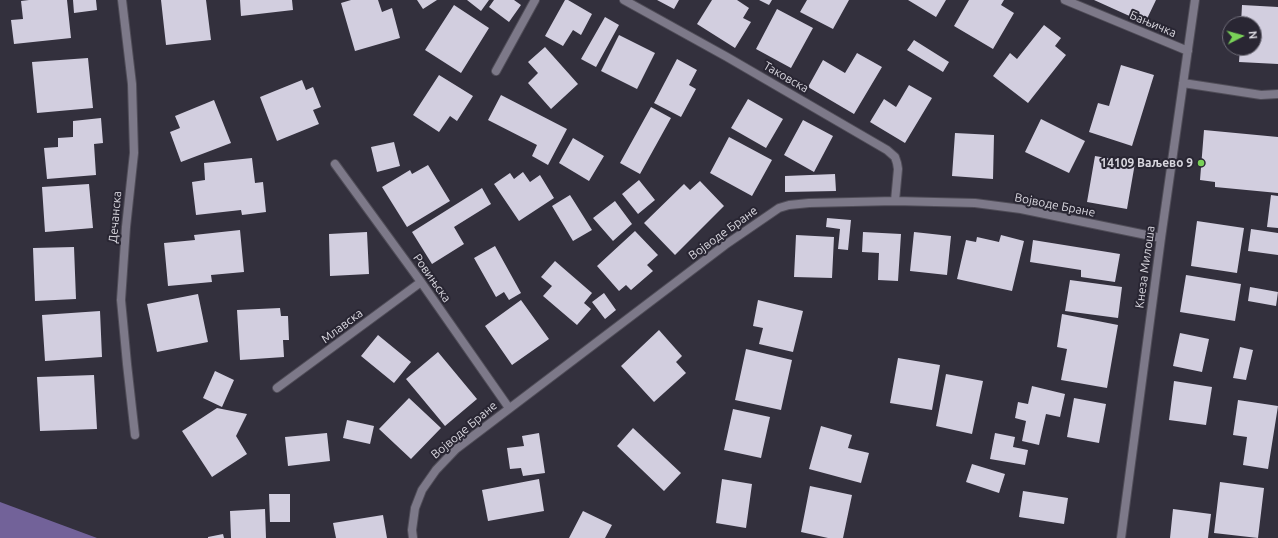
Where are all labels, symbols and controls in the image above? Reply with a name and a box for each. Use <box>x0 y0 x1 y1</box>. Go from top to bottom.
street label: Бањичка <box>1127 8 1179 40</box>
north arrow <box>1222 16 1262 56</box>
text: N <box>1247 30 1259 40</box>
street label: Таковска <box>761 58 811 96</box>
place label: 14109 Ваљево 9 <box>1100 156 1193 170</box>
marker: 14109 Ваљево 9 <box>1196 158 1206 168</box>
street label: Дечанска <box>106 190 124 244</box>
street label: Војводе Бране <box>1013 190 1097 220</box>
street label: Војводе Бране <box>686 203 760 263</box>
street label: Кнеза Милоша <box>1132 225 1158 309</box>
street label: Ровињска <box>410 251 454 305</box>
street label: Млавска <box>318 306 366 346</box>
street label: Војводе Бране <box>428 398 500 462</box>

